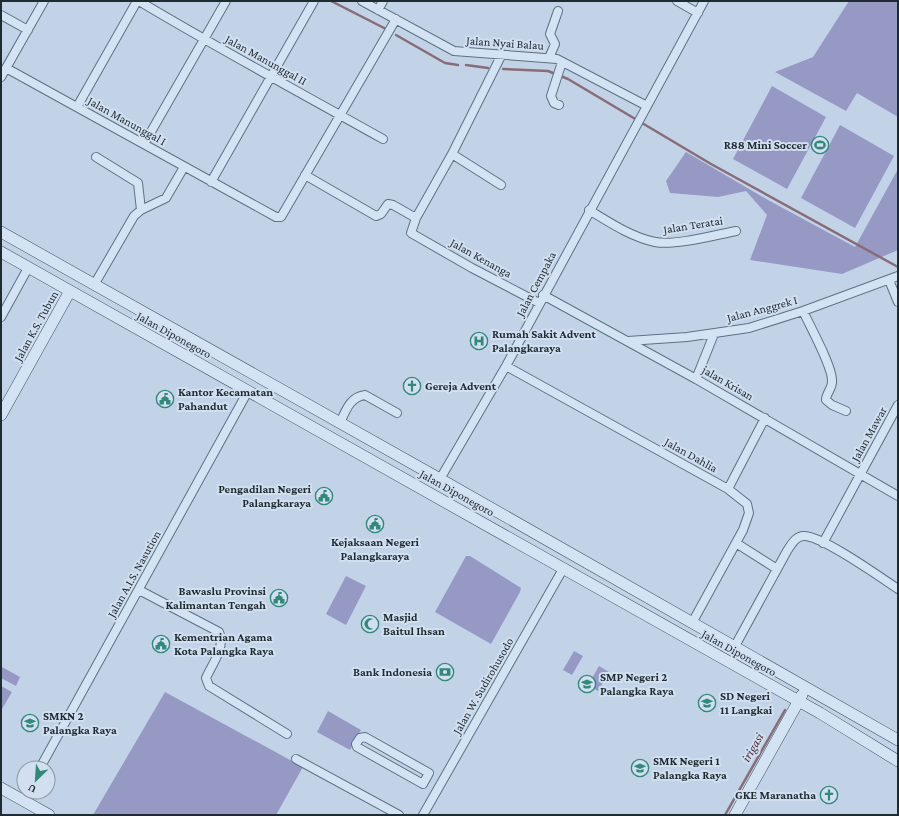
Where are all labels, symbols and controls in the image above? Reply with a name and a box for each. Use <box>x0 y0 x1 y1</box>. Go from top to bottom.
street label: Jalan Manunggal II <box>222 31 310 88</box>
street label: Jalan Nyai Balau <box>465 33 545 53</box>
street label: Jalan Manunggal I <box>85 93 169 148</box>
sports icon: R88 Mini Soccer <box>810 135 830 155</box>
place label: R88 Mini Soccer <box>724 138 807 152</box>
street label: Jalan Teratai <box>661 213 724 237</box>
street label: Jalan Kenanga <box>447 235 515 281</box>
street label: Jalan Cempaka <box>513 249 559 320</box>
street label: Jalan K.S. Tubun <box>10 288 61 365</box>
street label: Jalan Anggrek I <box>724 293 799 325</box>
street label: Jalan Diponegoro <box>133 308 214 361</box>
place label: Rumah Sakit Advent Palangkaraya <box>492 327 596 355</box>
hospital icon: Rumah Sakit Advent Palangkaraya <box>469 331 489 351</box>
street label: jalan Krisan <box>699 362 757 404</box>
church icon: Gereja Advent <box>402 376 422 396</box>
place label: Gereja Advent <box>425 379 497 393</box>
place label: Kantor Kecamatan Pahandut <box>178 385 273 413</box>
public building icon: Kantor Kecamatan Pahandut <box>155 389 175 409</box>
street label: Jalan Mawar <box>848 403 890 465</box>
street label: Jalan Dahlia <box>661 434 720 475</box>
street label: Jalan Diponegoro <box>416 466 497 519</box>
place label: Pengadilan Negeri Palangkaraya <box>218 482 312 510</box>
public building icon: Pengadilan Negeri Palangkaraya <box>314 486 334 506</box>
public building icon: Kejaksaan Negeri Palangkaraya <box>365 514 385 534</box>
street label: Jalan A.I.S. Nasution <box>104 528 164 621</box>
place label: Kejaksaan Negeri Palangkaraya <box>331 535 420 563</box>
place label: Bawaslu Provinsi Kalimantan Tengah <box>166 584 267 612</box>
public building icon: Bawaslu Provinsi Kalimantan Tengah <box>269 588 289 608</box>
place label: Masjid Baitul Ihsan <box>383 610 445 638</box>
mosque icon: Masjid Baitul Ihsan <box>360 614 380 634</box>
street label: Jalan Diponegoro <box>698 626 779 679</box>
place label: Kementrian Agama Kota Palangka Raya <box>174 630 274 658</box>
public building icon: Kementrian Agama Kota Palangka Raya <box>151 634 171 654</box>
street label: Jalan W. Sudirohusodo <box>449 635 516 738</box>
bank icon: Bank Indonesia <box>435 662 455 682</box>
place label: Bank Indonesia <box>353 665 432 679</box>
place label: SMP Negeri 2 Palangka Raya <box>600 670 674 698</box>
school or university icon: SMP Negeri 2 Palangka Raya <box>577 674 597 694</box>
place label: SD Negeri 11 Langkai <box>720 689 773 717</box>
school or university icon: SD Negeri 11 Langkai <box>697 693 717 713</box>
place label: SMKN 2 Palangka Raya <box>43 709 117 737</box>
school or university icon: SMKN 2 Palangka Raya <box>20 713 40 733</box>
water label: irigasi <box>738 730 767 764</box>
place label: SMK Negeri 1 Palangka Raya <box>653 754 727 782</box>
school or university icon: SMK Negeri 1 Palangka Raya <box>630 758 650 778</box>
north arrow <box>16 760 56 800</box>
text: U <box>25 782 38 796</box>
church icon: GKE Maranatha <box>819 785 839 805</box>
place label: GKE Maranatha <box>735 788 816 802</box>

